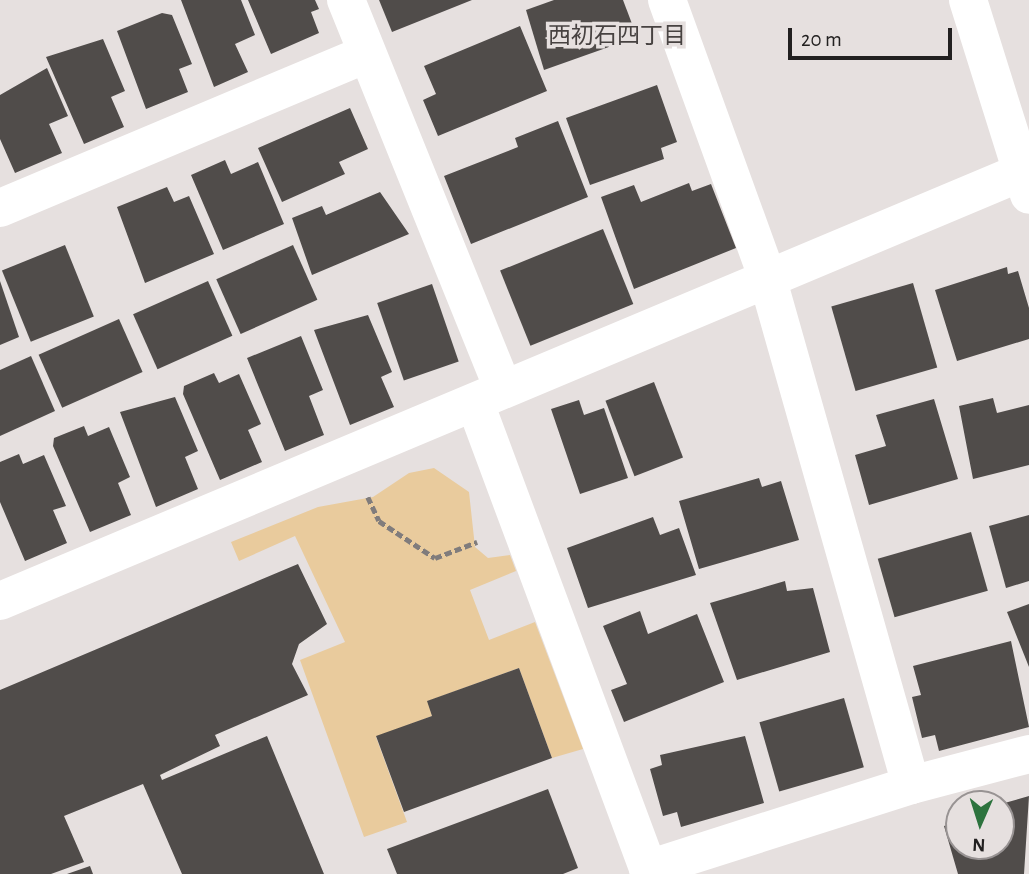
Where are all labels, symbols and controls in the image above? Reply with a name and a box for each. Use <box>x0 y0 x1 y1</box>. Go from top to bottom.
scale bar <box>791 14 956 58</box>
district label: 西初石四丁目 <box>548 23 686 51</box>
text: 20 m <box>801 29 842 50</box>
north arrow <box>945 790 1015 860</box>
text: N <box>972 835 986 854</box>

